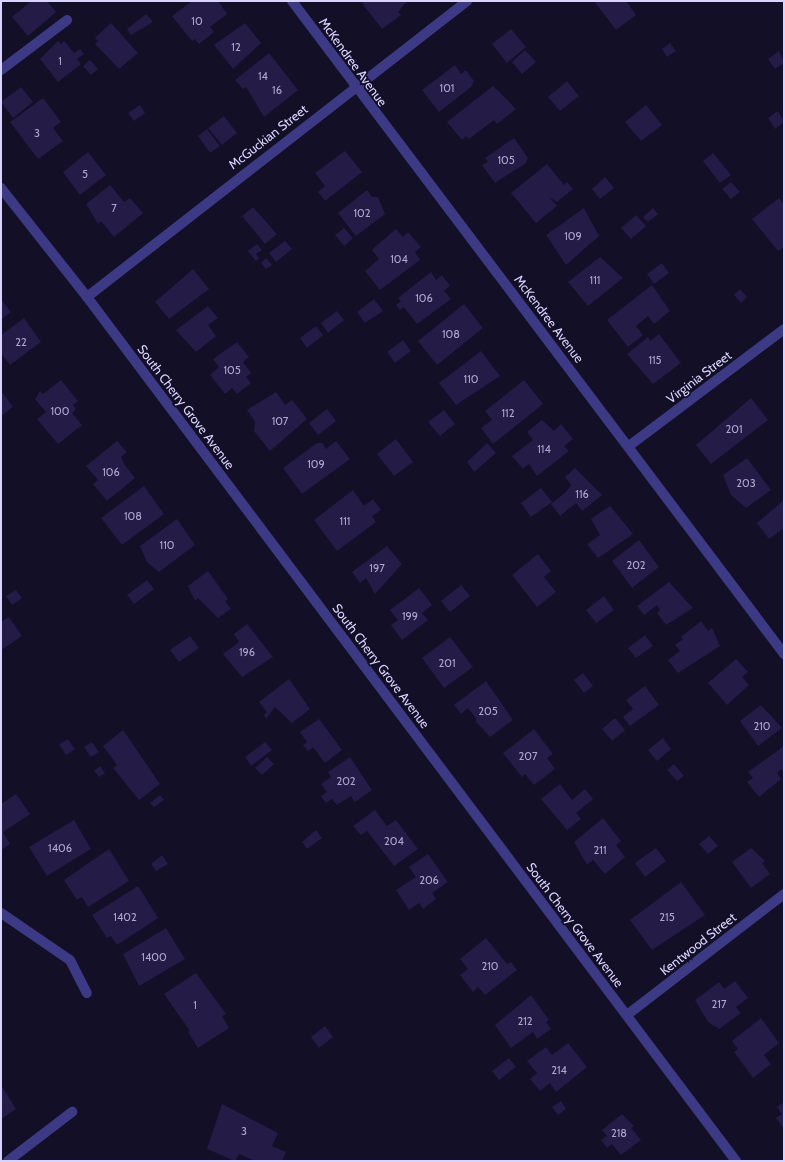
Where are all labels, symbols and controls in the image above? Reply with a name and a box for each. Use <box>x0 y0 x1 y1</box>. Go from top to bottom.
house number: 10 <box>191 14 203 28</box>
street label: McKendree Avenue <box>316 15 390 109</box>
house number: 12 <box>231 40 241 54</box>
house number: 1 <box>58 54 62 68</box>
house number: 14 <box>258 69 268 83</box>
house number: 101 <box>440 81 454 95</box>
house number: 16 <box>272 83 282 97</box>
street label: McGuckian Street <box>225 101 311 173</box>
house number: 3 <box>34 126 40 140</box>
house number: 105 <box>497 153 515 167</box>
house number: 5 <box>82 167 88 181</box>
house number: 7 <box>111 201 117 215</box>
house number: 102 <box>353 206 371 220</box>
house number: 109 <box>564 229 582 243</box>
house number: 104 <box>390 252 408 266</box>
street label: McKendree Avenue <box>511 272 587 366</box>
house number: 111 <box>590 273 600 287</box>
house number: 106 <box>415 291 433 305</box>
house number: 108 <box>442 327 460 341</box>
house number: 22 <box>15 335 27 349</box>
street label: South Cherry Grove Avenue <box>134 342 238 472</box>
street label: Virginia Street <box>663 347 735 407</box>
house number: 115 <box>648 353 662 367</box>
house number: 105 <box>223 363 241 377</box>
house number: 110 <box>464 372 478 386</box>
house number: 100 <box>51 404 69 418</box>
house number: 112 <box>502 406 514 420</box>
house number: 107 <box>272 414 288 428</box>
house number: 201 <box>725 422 743 436</box>
house number: 114 <box>537 442 551 456</box>
house number: 109 <box>307 457 325 471</box>
house number: 106 <box>102 465 120 479</box>
house number: 203 <box>736 476 756 490</box>
house number: 116 <box>575 487 589 501</box>
house number: 108 <box>124 509 142 523</box>
house number: 111 <box>340 514 350 528</box>
house number: 110 <box>160 538 174 552</box>
house number: 202 <box>626 558 646 572</box>
house number: 197 <box>369 561 385 575</box>
street label: South Cherry Grove Avenue <box>329 601 433 731</box>
house number: 199 <box>402 609 418 623</box>
house number: 196 <box>239 645 255 659</box>
house number: 201 <box>438 656 456 670</box>
house number: 205 <box>478 704 498 718</box>
house number: 210 <box>753 719 771 733</box>
house number: 207 <box>519 749 537 763</box>
house number: 202 <box>336 774 356 788</box>
house number: 204 <box>384 834 404 848</box>
house number: 1406 <box>48 841 72 855</box>
house number: 211 <box>594 843 606 857</box>
street label: South Cherry Grove Avenue <box>523 860 627 990</box>
house number: 206 <box>419 873 439 887</box>
street label: Kentwood Street <box>657 909 739 979</box>
house number: 1402 <box>113 910 137 924</box>
house number: 215 <box>659 910 675 924</box>
house number: 1400 <box>141 950 167 964</box>
house number: 210 <box>481 959 499 973</box>
house number: 217 <box>712 997 726 1011</box>
house number: 1 <box>193 998 197 1012</box>
house number: 212 <box>517 1014 533 1028</box>
house number: 214 <box>551 1063 567 1077</box>
house number: 3 <box>241 1124 247 1138</box>
house number: 218 <box>611 1126 627 1140</box>

